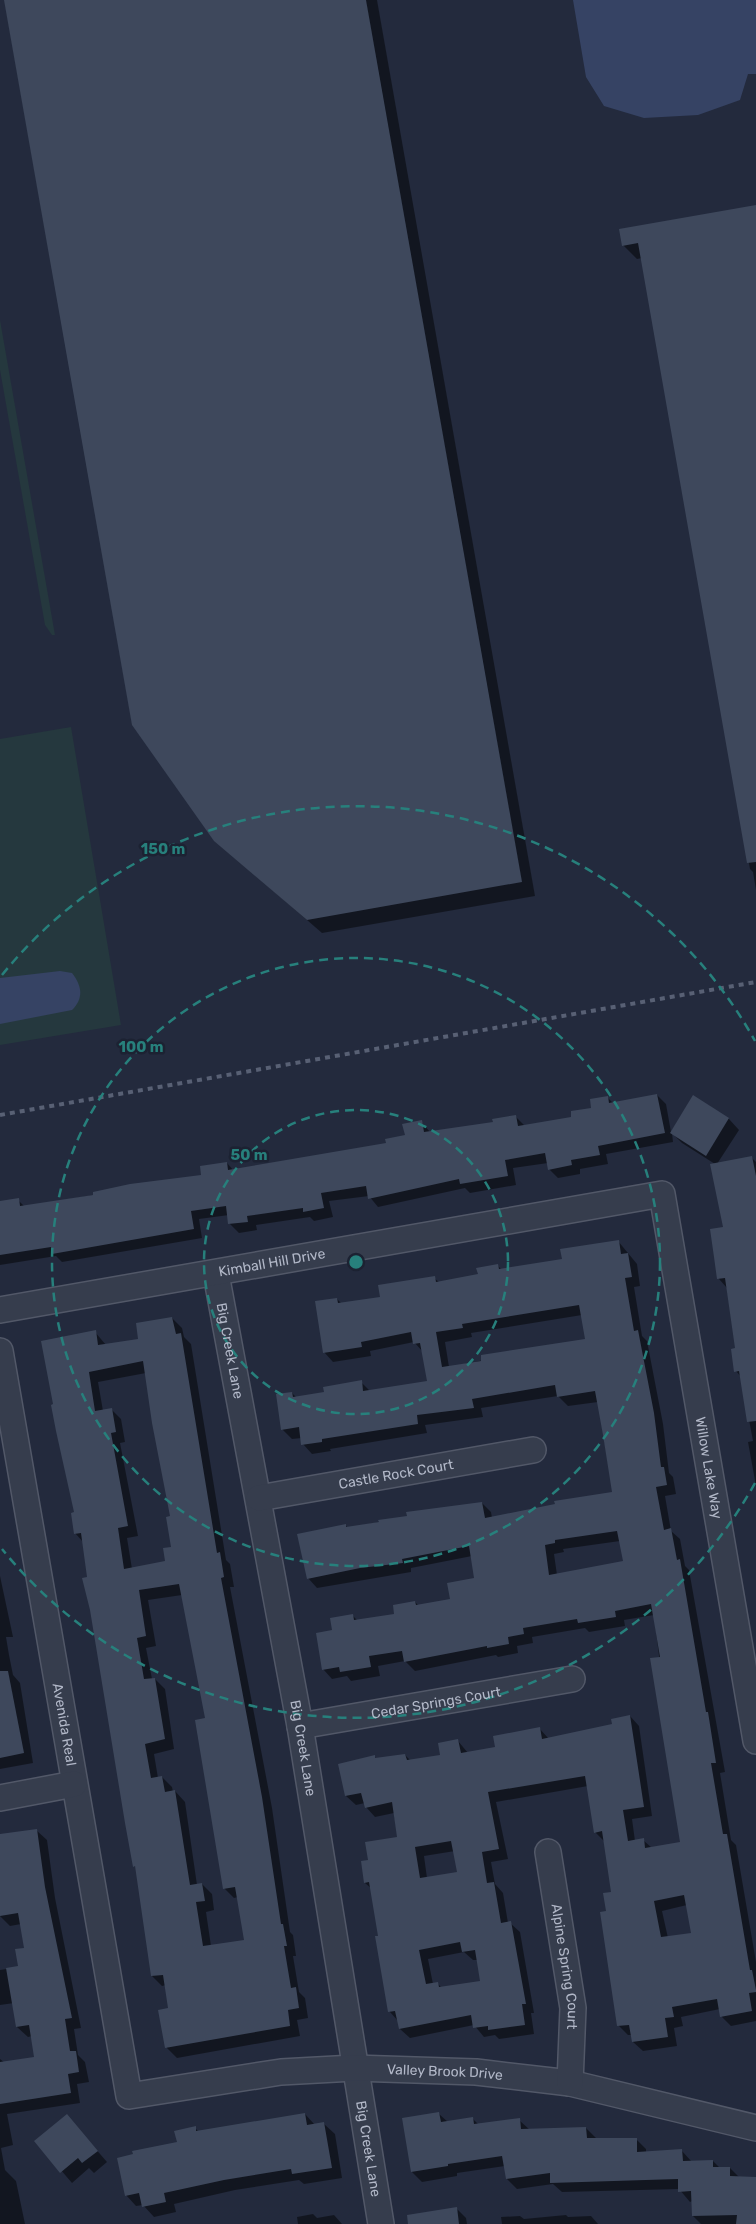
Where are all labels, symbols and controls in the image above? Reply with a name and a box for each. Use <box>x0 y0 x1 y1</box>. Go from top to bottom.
text: 150 m <box>141 840 185 858</box>
text: 100 m <box>119 1038 163 1056</box>
text: 50 m <box>231 1146 267 1164</box>
street label: Kimball Hill Drive <box>217 1245 327 1281</box>
centre of rings <box>347 1253 365 1271</box>
street label: Big Creek Lane <box>213 1301 247 1400</box>
street label: Willow Lake Way <box>691 1416 726 1521</box>
street label: Castle Rock Court <box>337 1456 455 1493</box>
street label: Avenida Real <box>49 1682 80 1767</box>
street label: Cedar Springs Court <box>370 1683 503 1723</box>
street label: Big Creek Lane <box>286 1699 319 1798</box>
street label: Alpine Spring Court <box>547 1903 581 2030</box>
street label: Valley Brook Drive <box>387 2061 504 2084</box>
street label: Big Creek Lane <box>352 2099 384 2198</box>

